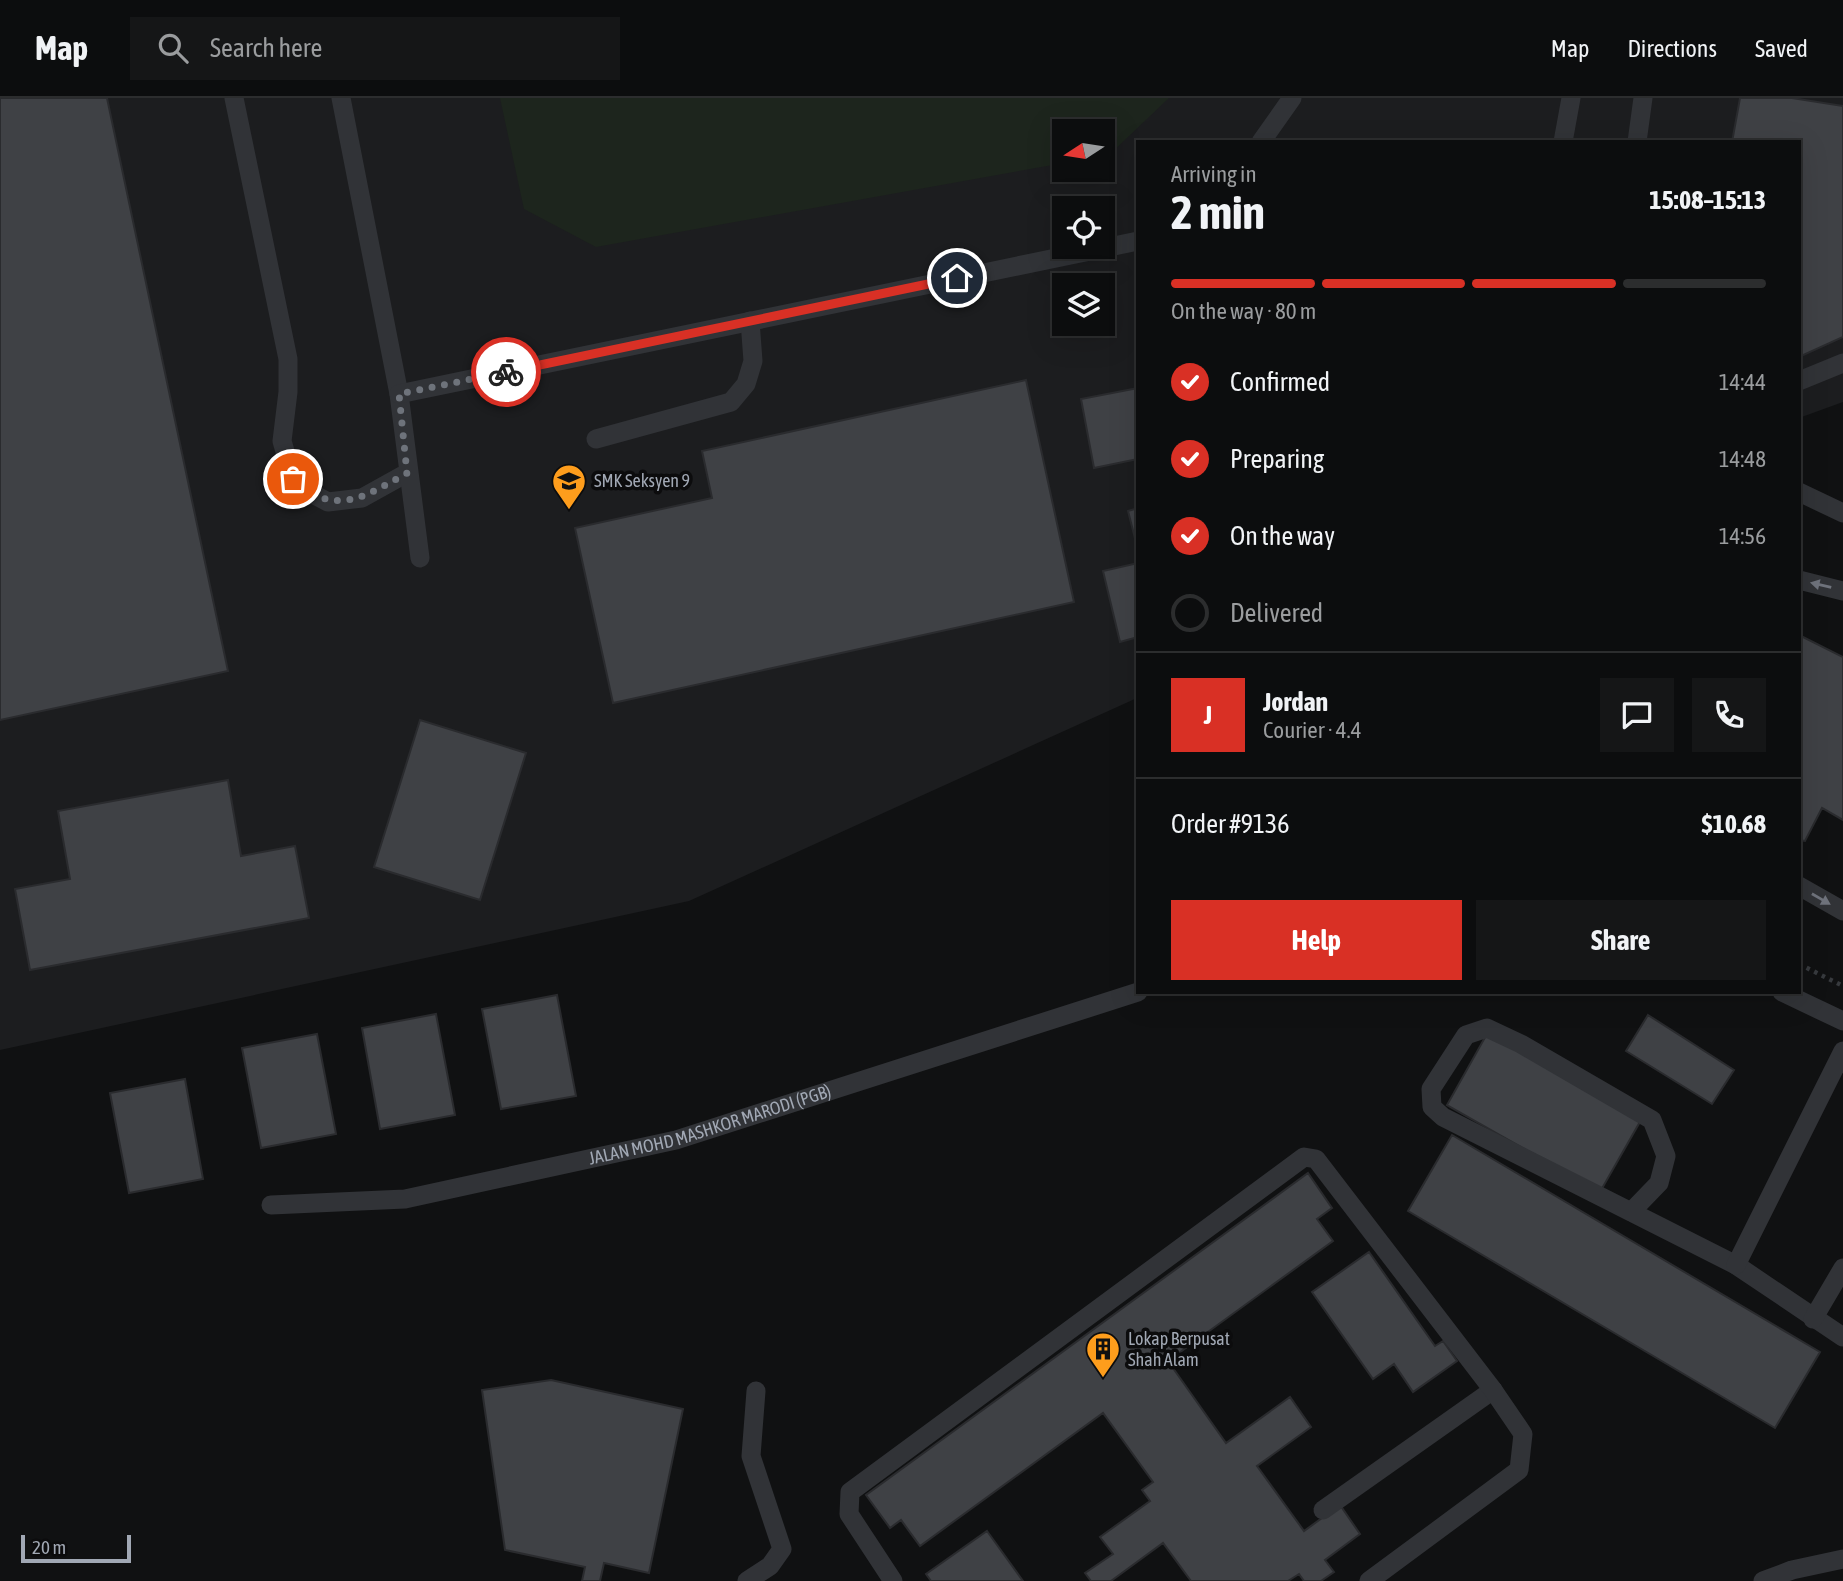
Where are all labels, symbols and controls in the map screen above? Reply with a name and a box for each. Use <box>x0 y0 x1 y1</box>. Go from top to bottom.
search box <box>130 17 620 80</box>
text: Map <box>35 29 88 67</box>
icon: search <box>154 29 192 67</box>
text: Search here <box>210 33 322 63</box>
text: Map <box>1551 35 1589 62</box>
text: Directions <box>1627 35 1717 62</box>
text: Saved <box>1755 35 1808 62</box>
north arrow <box>1052 119 1115 182</box>
map controls <box>1052 119 1115 336</box>
text: Arriving in <box>1171 161 1257 187</box>
text: 15:08–15:13 <box>1649 185 1766 215</box>
text: 2 min <box>1171 186 1265 239</box>
button: locate <box>1052 196 1115 259</box>
pin <box>927 248 987 308</box>
icon: home <box>938 259 976 297</box>
button: layers <box>1052 273 1115 336</box>
text: On the way · 80 m <box>1171 298 1316 324</box>
courier <box>471 337 541 407</box>
icon: bike <box>487 353 525 391</box>
icon: check <box>1171 363 1209 401</box>
text: Confirmed <box>1230 367 1330 397</box>
text: 14:44 <box>1719 369 1766 395</box>
icon: check <box>1171 440 1209 478</box>
text: Preparing <box>1230 444 1324 474</box>
text: 14:48 <box>1719 446 1766 472</box>
pin <box>263 449 323 509</box>
icon: bag <box>274 460 312 498</box>
school or university icon: SMK Seksyen 9 <box>550 462 588 511</box>
place label: SMK Seksyen 9 <box>594 470 690 491</box>
icon: check <box>1171 517 1209 555</box>
text: On the way <box>1230 521 1335 551</box>
text: 14:56 <box>1719 523 1766 549</box>
one-way arrow <box>1810 580 1832 591</box>
text: Delivered <box>1230 598 1323 628</box>
button: chat <box>1600 678 1674 752</box>
button: phone <box>1692 678 1766 752</box>
text: Jordan <box>1263 687 1328 717</box>
text: J <box>1204 700 1212 730</box>
text: Courier · 4.4 <box>1263 717 1362 743</box>
text: Order #9136 <box>1171 809 1290 839</box>
text: $10.68 <box>1702 809 1766 839</box>
one-way arrow <box>1811 892 1831 904</box>
button: Help <box>1171 900 1462 980</box>
button: Share <box>1476 900 1766 980</box>
street label: JALAN MOHD MASHKOR MARODI (PGB) <box>587 1080 833 1169</box>
place label: Lokap Berpusat Shah Alam <box>1128 1328 1230 1370</box>
building icon: Lokap Berpusat Shah Alam <box>1084 1330 1122 1379</box>
scale bar <box>21 1532 131 1564</box>
text: 20 m <box>32 1536 66 1558</box>

